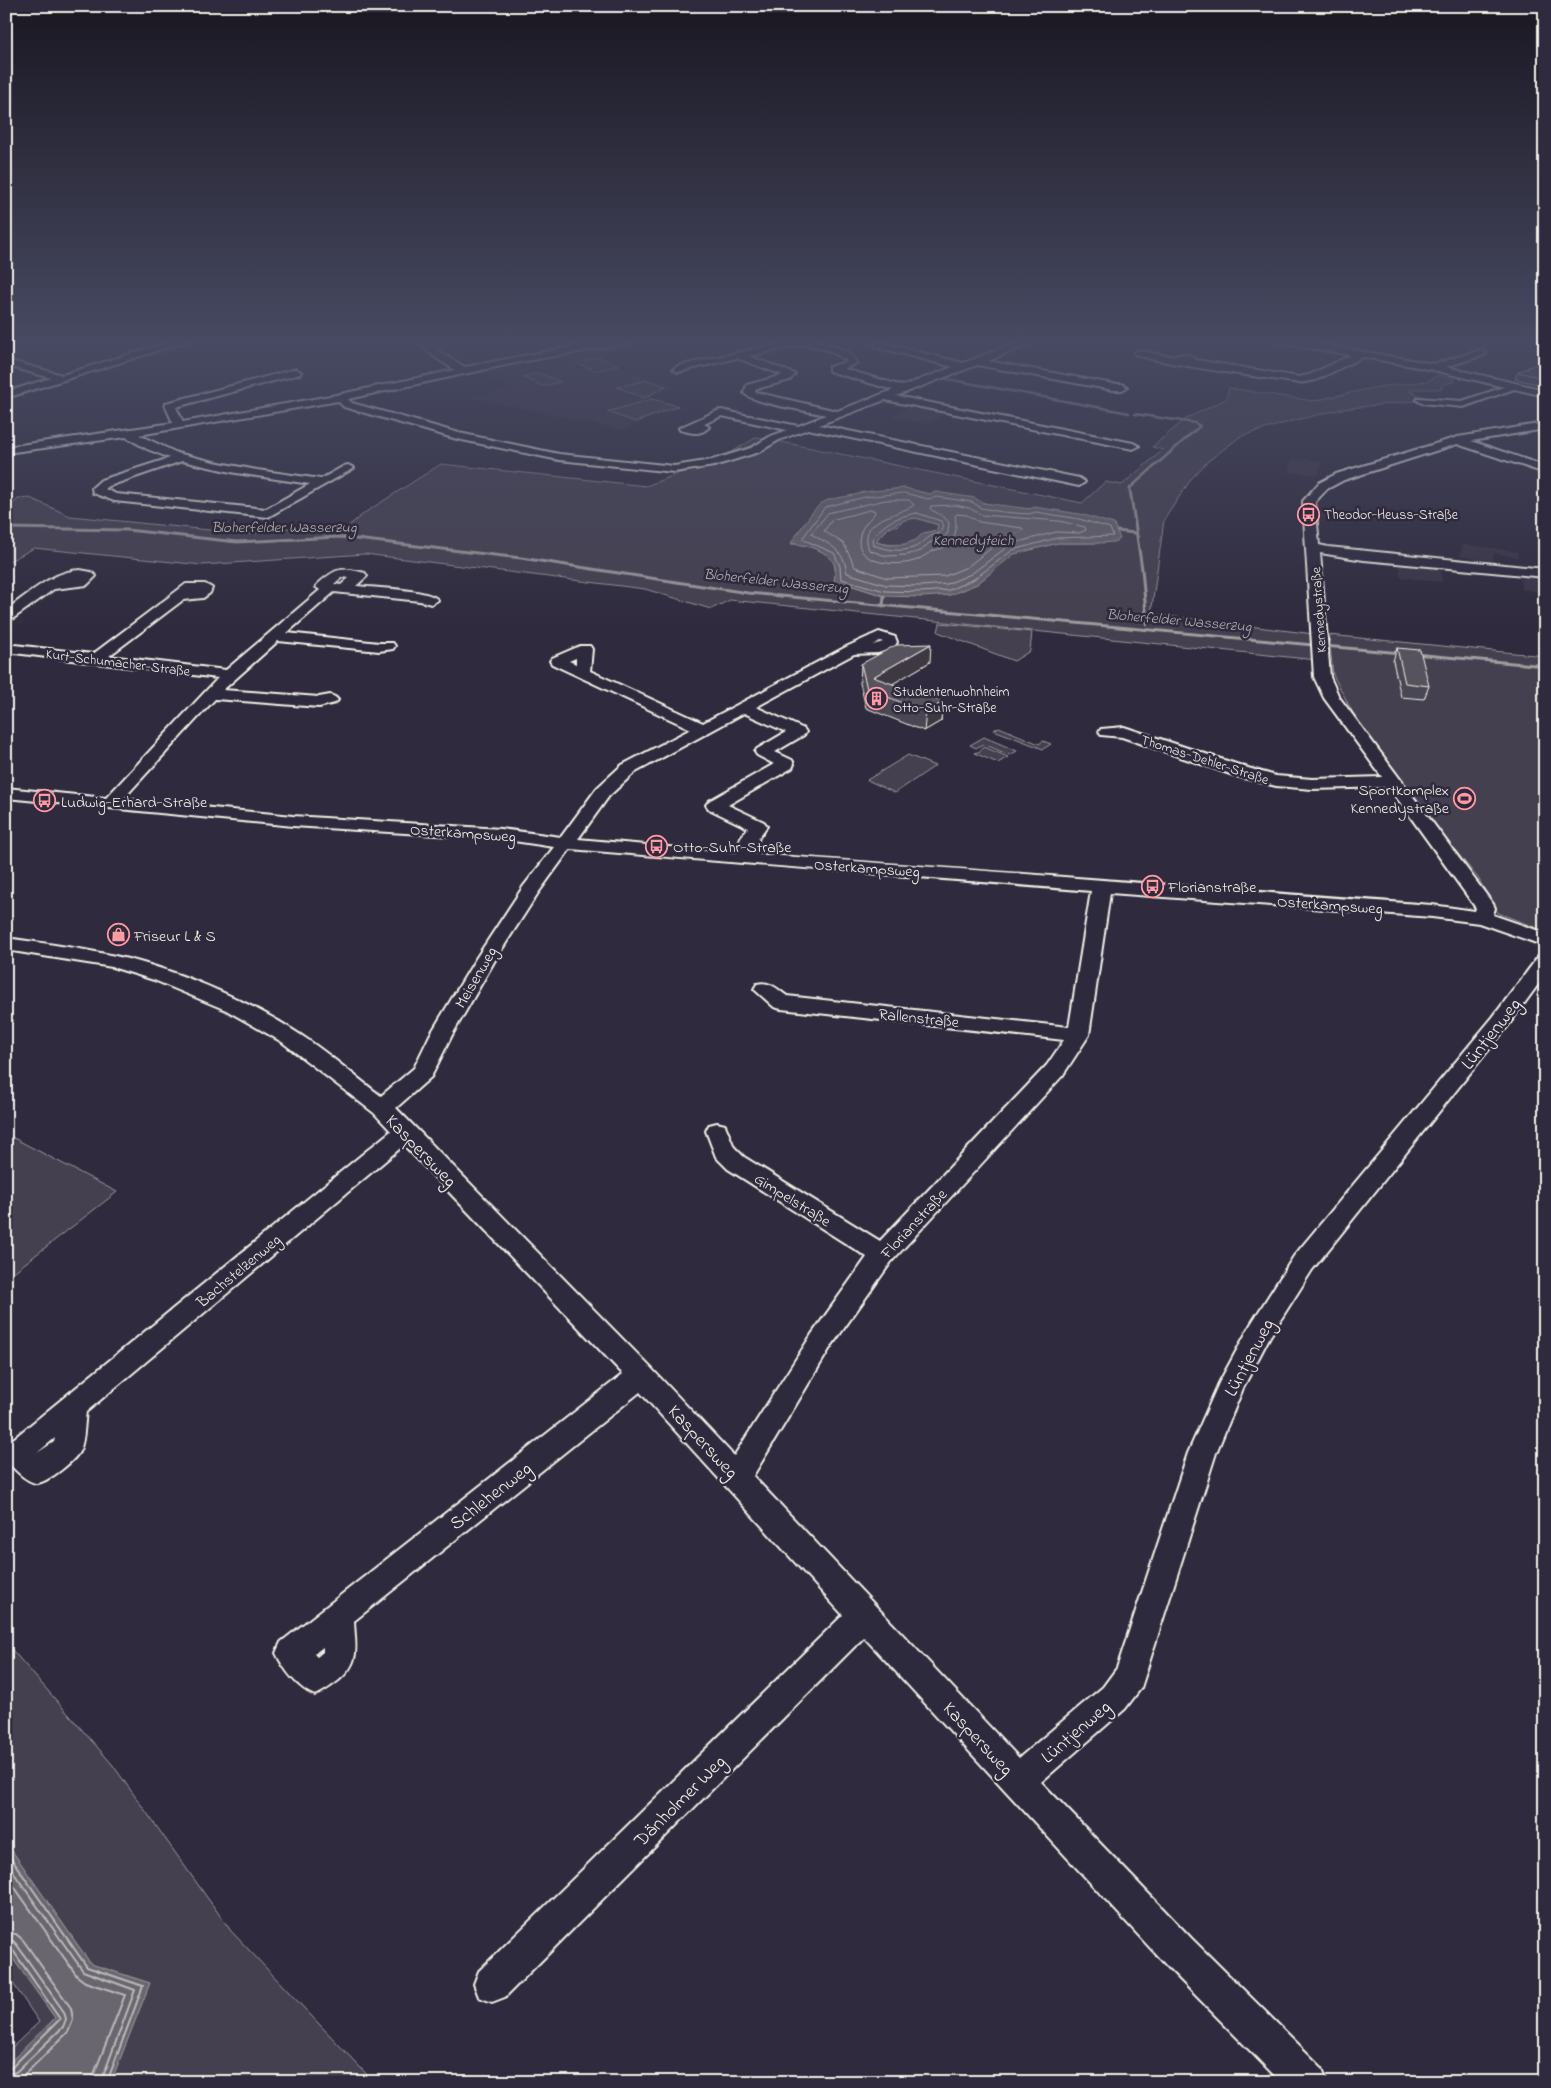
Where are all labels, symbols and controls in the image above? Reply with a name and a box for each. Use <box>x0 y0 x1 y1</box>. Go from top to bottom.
bus stop icon: Theodor-Heuss-Straße <box>1296 502 1320 526</box>
place label: Theodor-Heuss-Straße <box>1324 505 1459 526</box>
water label: Bloherfelder Wasserzug <box>211 517 357 540</box>
water label: Kennedyteich <box>933 530 1014 553</box>
water label: Bloherfelder Wasserzug <box>702 563 850 602</box>
street label: Kennedystraße <box>1306 565 1334 654</box>
water label: Bloherfelder Wasserzug <box>1106 604 1252 639</box>
street label: Kurt-Schumacher-Straße <box>44 644 192 683</box>
place label: Studentenwohnheim Otto-Suhr-Straße <box>893 682 1009 719</box>
building icon: Studentenwohnheim Otto-Suhr-Straße <box>865 687 889 711</box>
street label: Thomas-Dehler-Straße <box>1138 730 1272 791</box>
place label: Sportkomplex Kennedystraße <box>1351 779 1450 821</box>
sports icon: Sportkomplex Kennedystraße <box>1453 786 1477 810</box>
bus stop icon: Ludwig-Erhard-Straße <box>33 789 57 813</box>
place label: Ludwig-Erhard-Straße <box>61 791 208 815</box>
street label: Osterkampsweg <box>409 818 517 850</box>
bus stop icon: Otto-Suhr-Straße <box>645 834 669 858</box>
place label: Otto-Suhr-Straße <box>673 836 792 860</box>
street label: Osterkampsweg <box>813 853 921 885</box>
bus stop icon: Florianstraße <box>1140 874 1164 898</box>
place label: Florianstraße <box>1167 876 1257 900</box>
street label: Osterkampsweg <box>1276 890 1384 922</box>
shop icon: Friseur L & S <box>106 923 130 947</box>
place label: Friseur L & S <box>133 925 216 949</box>
street label: Meisenweg <box>449 943 504 1013</box>
street label: Lüntjenweg <box>1455 993 1530 1077</box>
street label: Rallenstraße <box>877 1003 961 1035</box>
street label: Kaspersweg <box>377 1109 462 1196</box>
street label: Gimpelstraße <box>749 1168 836 1234</box>
street label: Florianstraße <box>875 1183 954 1266</box>
street label: Bachstelzenweg <box>191 1229 287 1315</box>
street label: Lüntjenweg <box>1218 1314 1284 1403</box>
street label: Kaspersweg <box>659 1399 744 1487</box>
street label: Schlehenweg <box>445 1456 540 1539</box>
street label: Lüntjenweg <box>1036 1695 1119 1772</box>
street label: Kaspersweg <box>934 1696 1019 1784</box>
street label: Dänholmer Weg <box>628 1750 734 1856</box>

